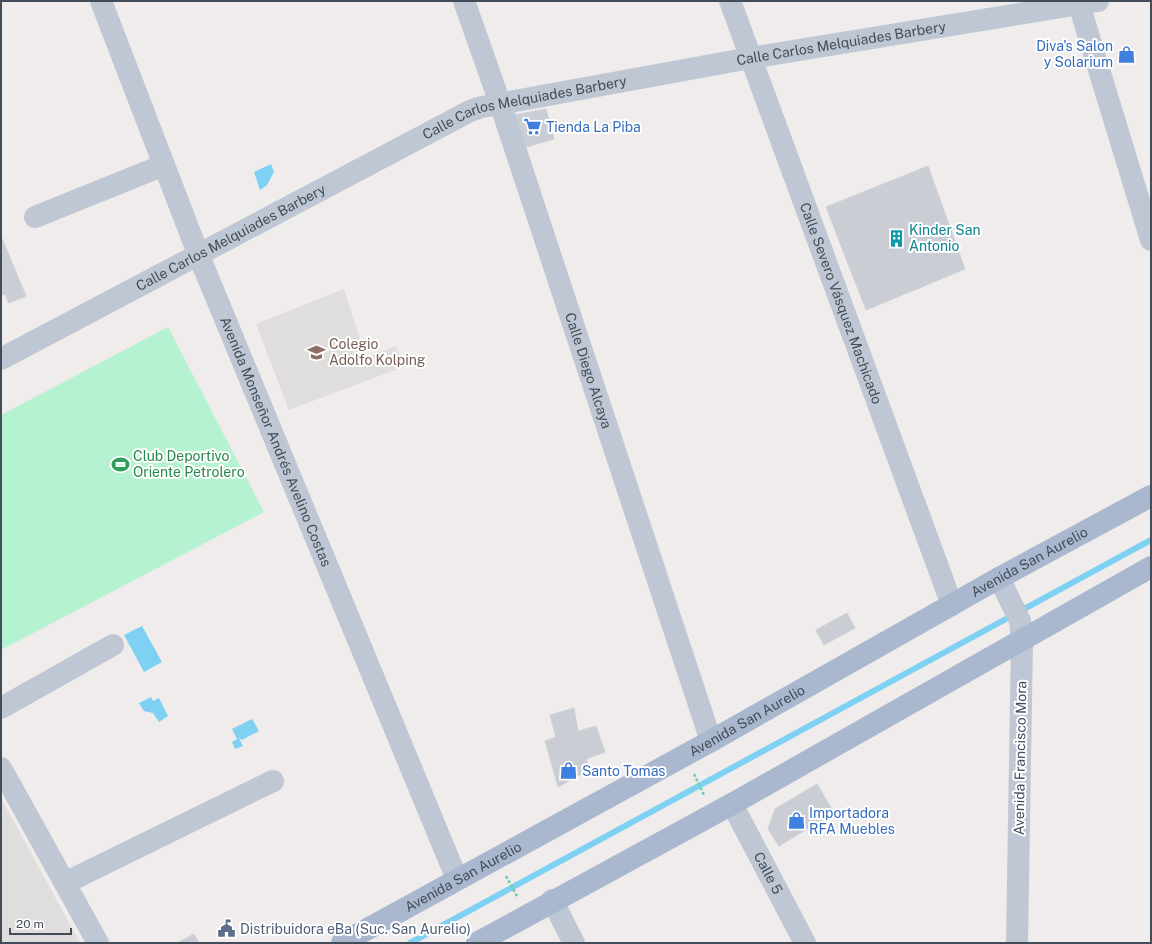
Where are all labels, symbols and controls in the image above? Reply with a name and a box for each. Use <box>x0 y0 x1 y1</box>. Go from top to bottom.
street label: Calle Carlos Melquiades Barbery <box>735 18 948 68</box>
place label: Diva's Salon y Solarium <box>1036 38 1113 70</box>
shop icon: Diva's Salon y Solarium <box>1116 44 1136 64</box>
street label: Calle Carlos Melquiades Barbery <box>420 73 628 143</box>
supermarket icon: Tienda La Piba <box>523 117 543 137</box>
place label: Tienda La Piba <box>546 119 641 135</box>
street label: Calle Carlos Melquiades Barbery <box>133 181 329 294</box>
street label: Calle Severo Vásquez Machicado <box>797 200 885 406</box>
place label: Kinder San Antonio <box>909 222 981 254</box>
building icon: Kinder San Antonio <box>886 228 906 248</box>
street label: Calle Diego Alcaya <box>562 311 615 431</box>
street label: Avenida Monseñor Andrés Avelino Costas <box>217 314 335 569</box>
place label: Colegio Adolfo Kolping <box>329 336 426 368</box>
school or university icon: Colegio Adolfo Kolping <box>306 342 326 362</box>
place label: Club Deportivo Oriente Petrolero <box>133 448 245 480</box>
sports icon: Club Deportivo Oriente Petrolero <box>110 454 130 474</box>
street label: Avenida San Aurelio <box>968 524 1091 600</box>
street label: Avenida San Aurelio <box>686 681 808 760</box>
street label: Avenida Francisco Mora <box>1011 681 1029 835</box>
shop icon: Santo Tomas <box>559 761 579 781</box>
place label: Santo Tomas <box>582 763 665 779</box>
place label: Importadora RFA Muebles <box>809 805 895 837</box>
shop icon: Importadora RFA Muebles <box>786 811 806 831</box>
street label: Avenida San Aurelio <box>402 838 524 915</box>
street label: Calle 5 <box>751 849 786 897</box>
scale bar <box>10 910 71 936</box>
text: 20 m <box>16 917 44 931</box>
public building icon: Distribuidora eBa (Suc. San Aurelio) <box>217 919 237 939</box>
place label: Distribuidora eBa (Suc. San Aurelio) <box>240 921 471 937</box>

